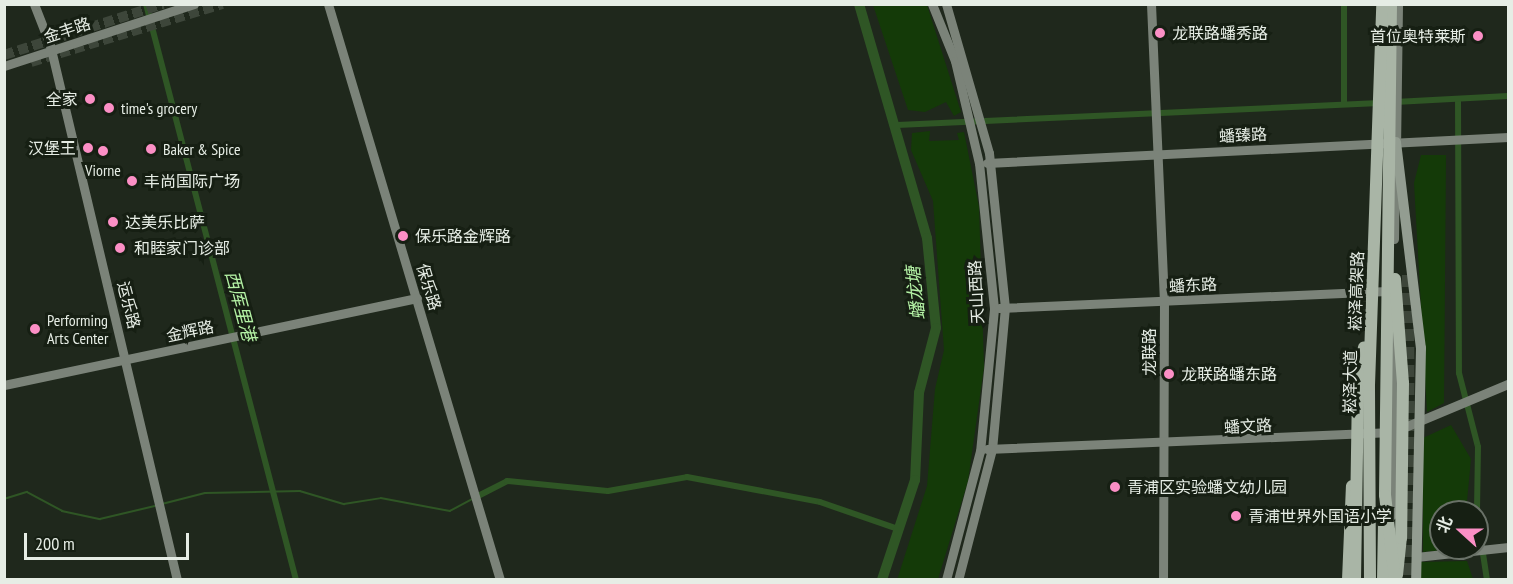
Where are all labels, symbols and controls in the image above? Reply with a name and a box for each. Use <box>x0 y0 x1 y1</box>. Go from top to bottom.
street label: 金丰路 <box>41 13 93 47</box>
place label: 龙联路蟠秀路 <box>1172 23 1268 43</box>
marker: 龙联路蟠秀路 <box>1153 26 1167 40</box>
place label: 首位奥特莱斯 <box>1370 26 1466 46</box>
marker: 首位奥特莱斯 <box>1471 29 1485 43</box>
place label: 全家 <box>46 89 78 109</box>
marker: 全家 <box>83 92 97 106</box>
place label: time's grocery <box>121 98 197 118</box>
marker: time's grocery <box>102 101 116 115</box>
street label: 蟠臻路 <box>1219 124 1267 146</box>
place label: 汉堡王 <box>28 138 76 158</box>
place label: Baker & Spice <box>163 139 241 159</box>
marker: 汉堡王 <box>81 141 95 155</box>
marker: Baker & Spice <box>144 142 158 156</box>
marker: Viorne <box>96 144 110 158</box>
place label: Viorne <box>85 160 121 180</box>
place label: 丰尚国际广场 <box>144 171 240 191</box>
marker: 丰尚国际广场 <box>125 174 139 188</box>
place label: 达美乐比萨 <box>125 212 205 232</box>
marker: 达美乐比萨 <box>106 215 120 229</box>
place label: 保乐路金辉路 <box>415 226 511 246</box>
marker: 保乐路金辉路 <box>396 229 410 243</box>
place label: 和睦家门诊部 <box>134 238 230 258</box>
marker: 和睦家门诊部 <box>111 239 129 257</box>
street label: 崧泽高架路 <box>1345 251 1367 331</box>
street label: 天山西路 <box>965 260 987 324</box>
street label: 保乐路 <box>413 261 445 313</box>
water label: 蟠龙塘 <box>902 265 930 321</box>
water label: 西厍里港 <box>220 268 260 344</box>
street label: 蟠东路 <box>1169 274 1217 296</box>
street label: 运乐路 <box>114 279 144 331</box>
place label: Performing Arts Center <box>47 310 108 348</box>
street label: 金辉路 <box>165 317 215 345</box>
marker: Performing Arts Center <box>28 322 42 336</box>
street label: 龙联路 <box>1139 328 1159 376</box>
street label: 崧泽大道 <box>1340 350 1360 414</box>
place label: 龙联路蟠东路 <box>1181 364 1277 384</box>
marker: 龙联路蟠东路 <box>1162 367 1176 381</box>
street label: 蟠文路 <box>1224 415 1272 437</box>
place label: 青浦区实验蟠文幼儿园 <box>1127 477 1287 497</box>
marker: 青浦区实验蟠文幼儿园 <box>1108 480 1122 494</box>
north arrow <box>1429 500 1489 560</box>
place label: 青浦世界外国语小学 <box>1248 506 1392 526</box>
marker: 青浦世界外国语小学 <box>1229 509 1243 523</box>
text: 北 <box>1432 513 1456 535</box>
scale bar <box>27 521 192 559</box>
text: 200 m <box>35 532 75 555</box>

